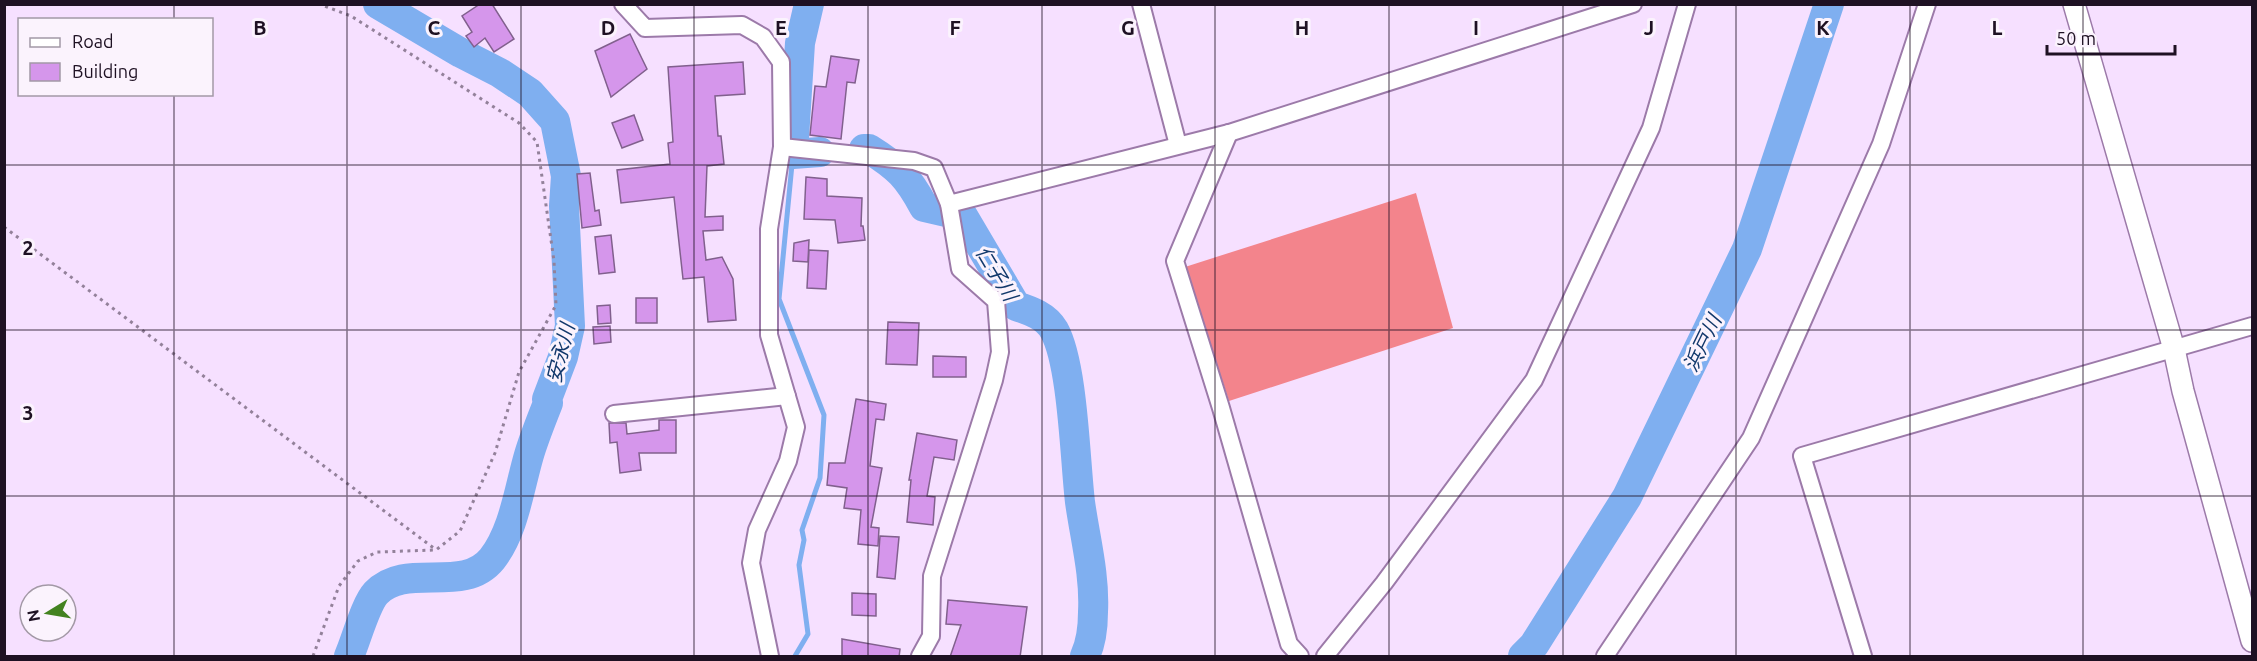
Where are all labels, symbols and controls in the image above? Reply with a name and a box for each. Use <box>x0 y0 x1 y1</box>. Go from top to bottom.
text: B <box>253 16 267 39</box>
text: C <box>428 16 441 39</box>
text: D <box>601 16 615 39</box>
text: E <box>775 16 787 39</box>
text: F <box>949 16 961 39</box>
text: G <box>1121 16 1135 39</box>
text: H <box>1295 16 1309 39</box>
text: I <box>1473 16 1479 39</box>
text: J <box>1644 16 1654 39</box>
text: K <box>1816 16 1830 39</box>
text: L <box>1992 16 2003 39</box>
legend <box>18 18 213 96</box>
scale bar <box>2047 18 2174 56</box>
text: 50 m <box>2056 28 2096 48</box>
text: Road <box>72 31 114 51</box>
text: Building <box>72 61 138 81</box>
text: 2 <box>22 236 34 259</box>
water label: 仁子川 <box>972 241 1023 306</box>
water label: 浜戸川 <box>1679 309 1726 375</box>
water label: 安永川 <box>542 319 579 385</box>
text: 3 <box>22 401 34 424</box>
north arrow <box>18 583 78 643</box>
text: N <box>23 608 43 623</box>

